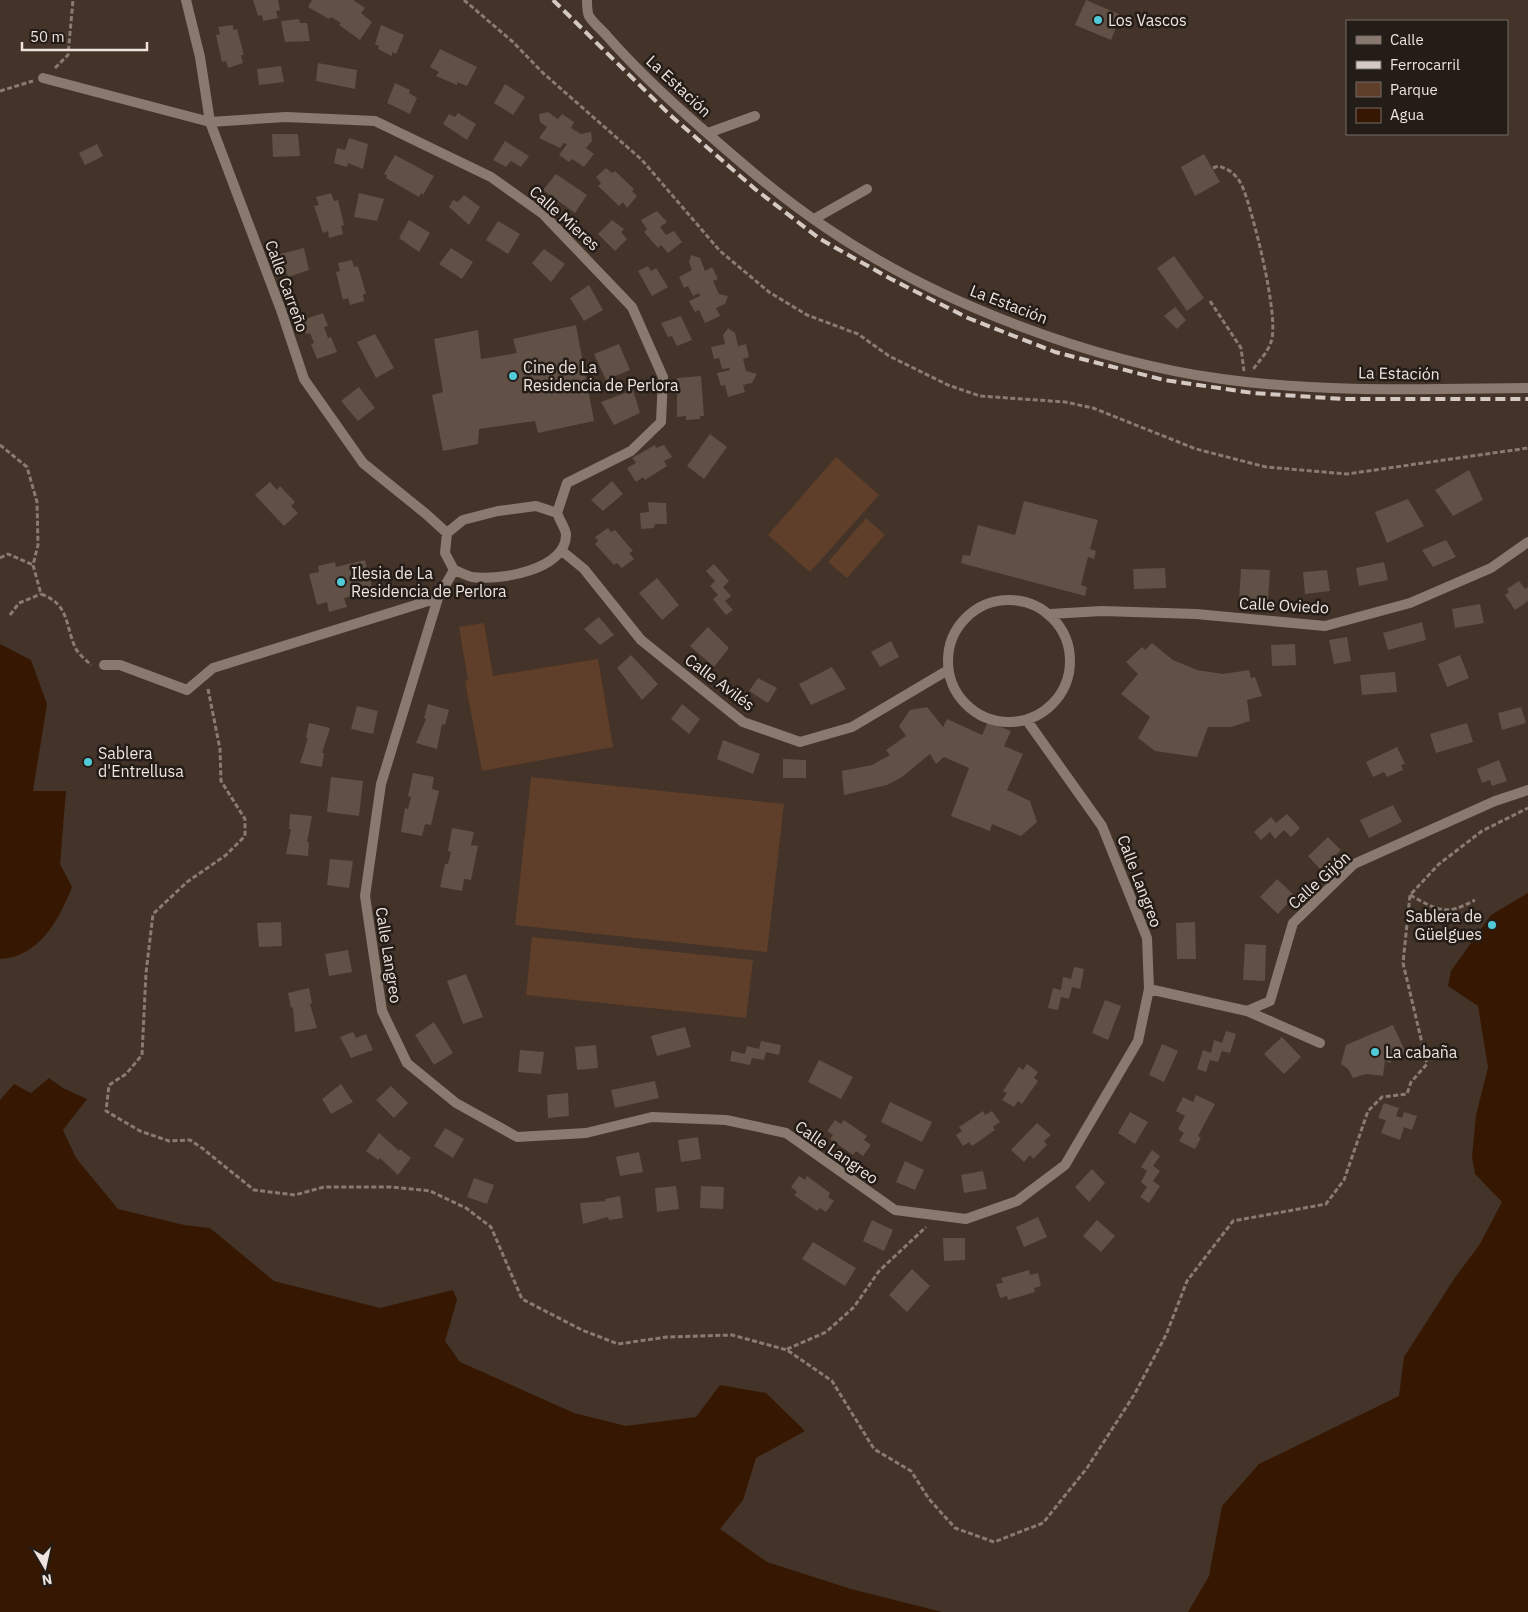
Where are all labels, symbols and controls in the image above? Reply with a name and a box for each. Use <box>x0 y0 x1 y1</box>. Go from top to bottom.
place label: Los Vascos <box>1108 10 1187 30</box>
marker: Los Vascos <box>1092 14 1104 26</box>
scale bar <box>22 20 148 52</box>
legend <box>1346 20 1508 135</box>
text: 50 m <box>30 27 65 46</box>
text: Calle <box>1390 30 1424 49</box>
street label: La Estación <box>642 51 716 121</box>
text: Ferrocarril <box>1390 55 1460 74</box>
text: Parque <box>1390 80 1438 99</box>
text: Agua <box>1390 105 1424 124</box>
street label: Calle Mieres <box>526 181 604 255</box>
street label: Calle Carreño <box>261 237 313 335</box>
street label: La Estación <box>967 280 1051 328</box>
place label: Cine de La Residencia de Perlora <box>523 357 679 395</box>
street label: La Estación <box>1358 362 1440 384</box>
marker: Cine de La Residencia de Perlora <box>507 370 519 382</box>
place label: Ilesia de La Residencia de Perlora <box>351 563 507 601</box>
marker: Ilesia de La Residencia de Perlora <box>335 576 347 588</box>
street label: Calle Oviedo <box>1239 593 1329 617</box>
street label: Calle Avilés <box>681 649 759 715</box>
place label: Sablera d'Entrellusa <box>98 743 184 781</box>
marker: Sablera d'Entrellusa <box>82 756 94 768</box>
street label: Calle Langreo <box>1113 832 1167 930</box>
street label: Calle Gijón <box>1284 847 1354 913</box>
street label: Calle Langreo <box>372 905 406 1005</box>
place label: Sablera de Güelgues <box>1406 906 1482 944</box>
marker: Sablera de Güelgues <box>1486 919 1498 931</box>
place label: La cabaña <box>1385 1042 1458 1062</box>
marker: La cabaña <box>1369 1046 1381 1058</box>
street label: Calle Langreo <box>791 1116 883 1188</box>
north arrow <box>20 1542 70 1592</box>
text: N <box>41 1570 53 1590</box>

